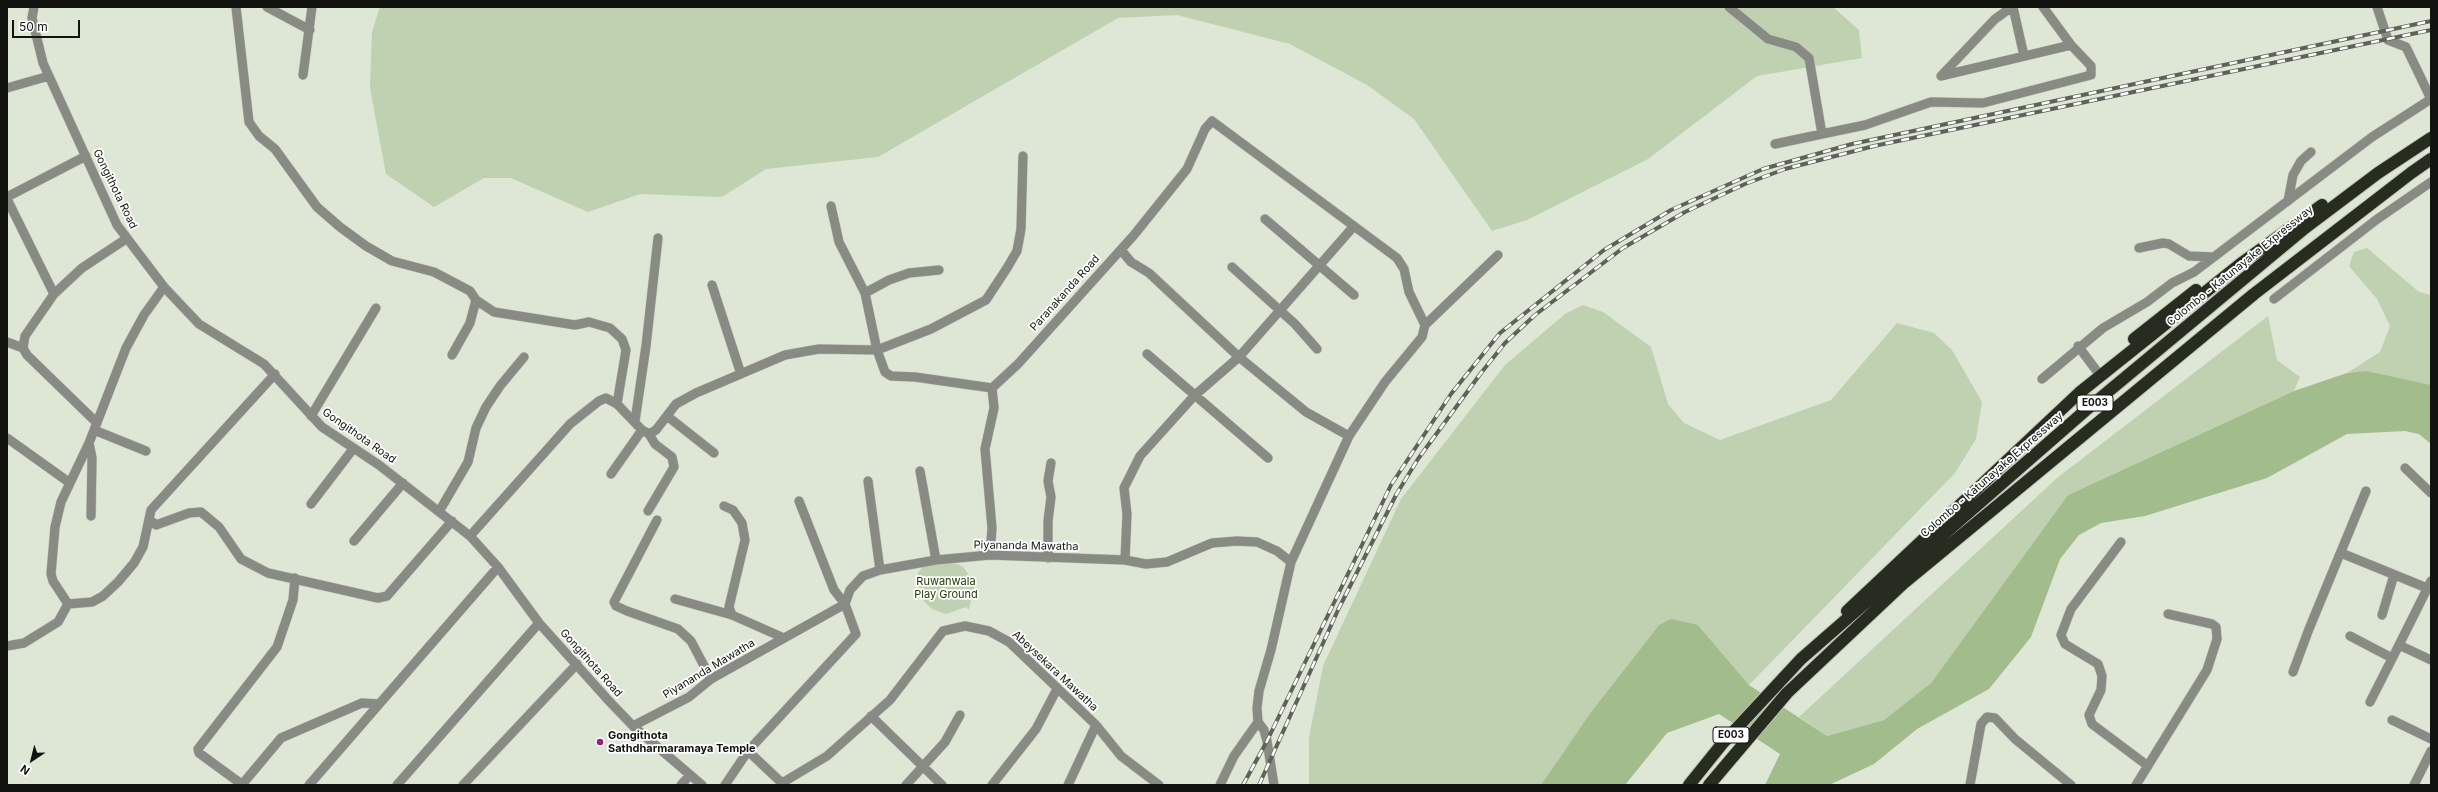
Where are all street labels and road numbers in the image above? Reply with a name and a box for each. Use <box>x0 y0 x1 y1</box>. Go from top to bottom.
street label: Gongithota Road <box>90 147 140 231</box>
street label: Colombo - Katunayake Expressway <box>2164 203 2316 329</box>
street label: Paranakanda Road <box>1027 252 1103 334</box>
road number: E003 <box>2077 395 2113 411</box>
street label: Gongithota Road <box>320 406 398 466</box>
street label: Colombo - Katunayake Expressway <box>1918 410 2066 540</box>
street label: Piyananda Mawatha <box>974 538 1078 554</box>
street label: Gongithota Road <box>557 626 625 700</box>
street label: Abeysekara Mawatha <box>1009 628 1101 714</box>
street label: Piyananda Mawatha <box>661 636 757 702</box>
road number: E003 <box>1713 727 1749 743</box>

